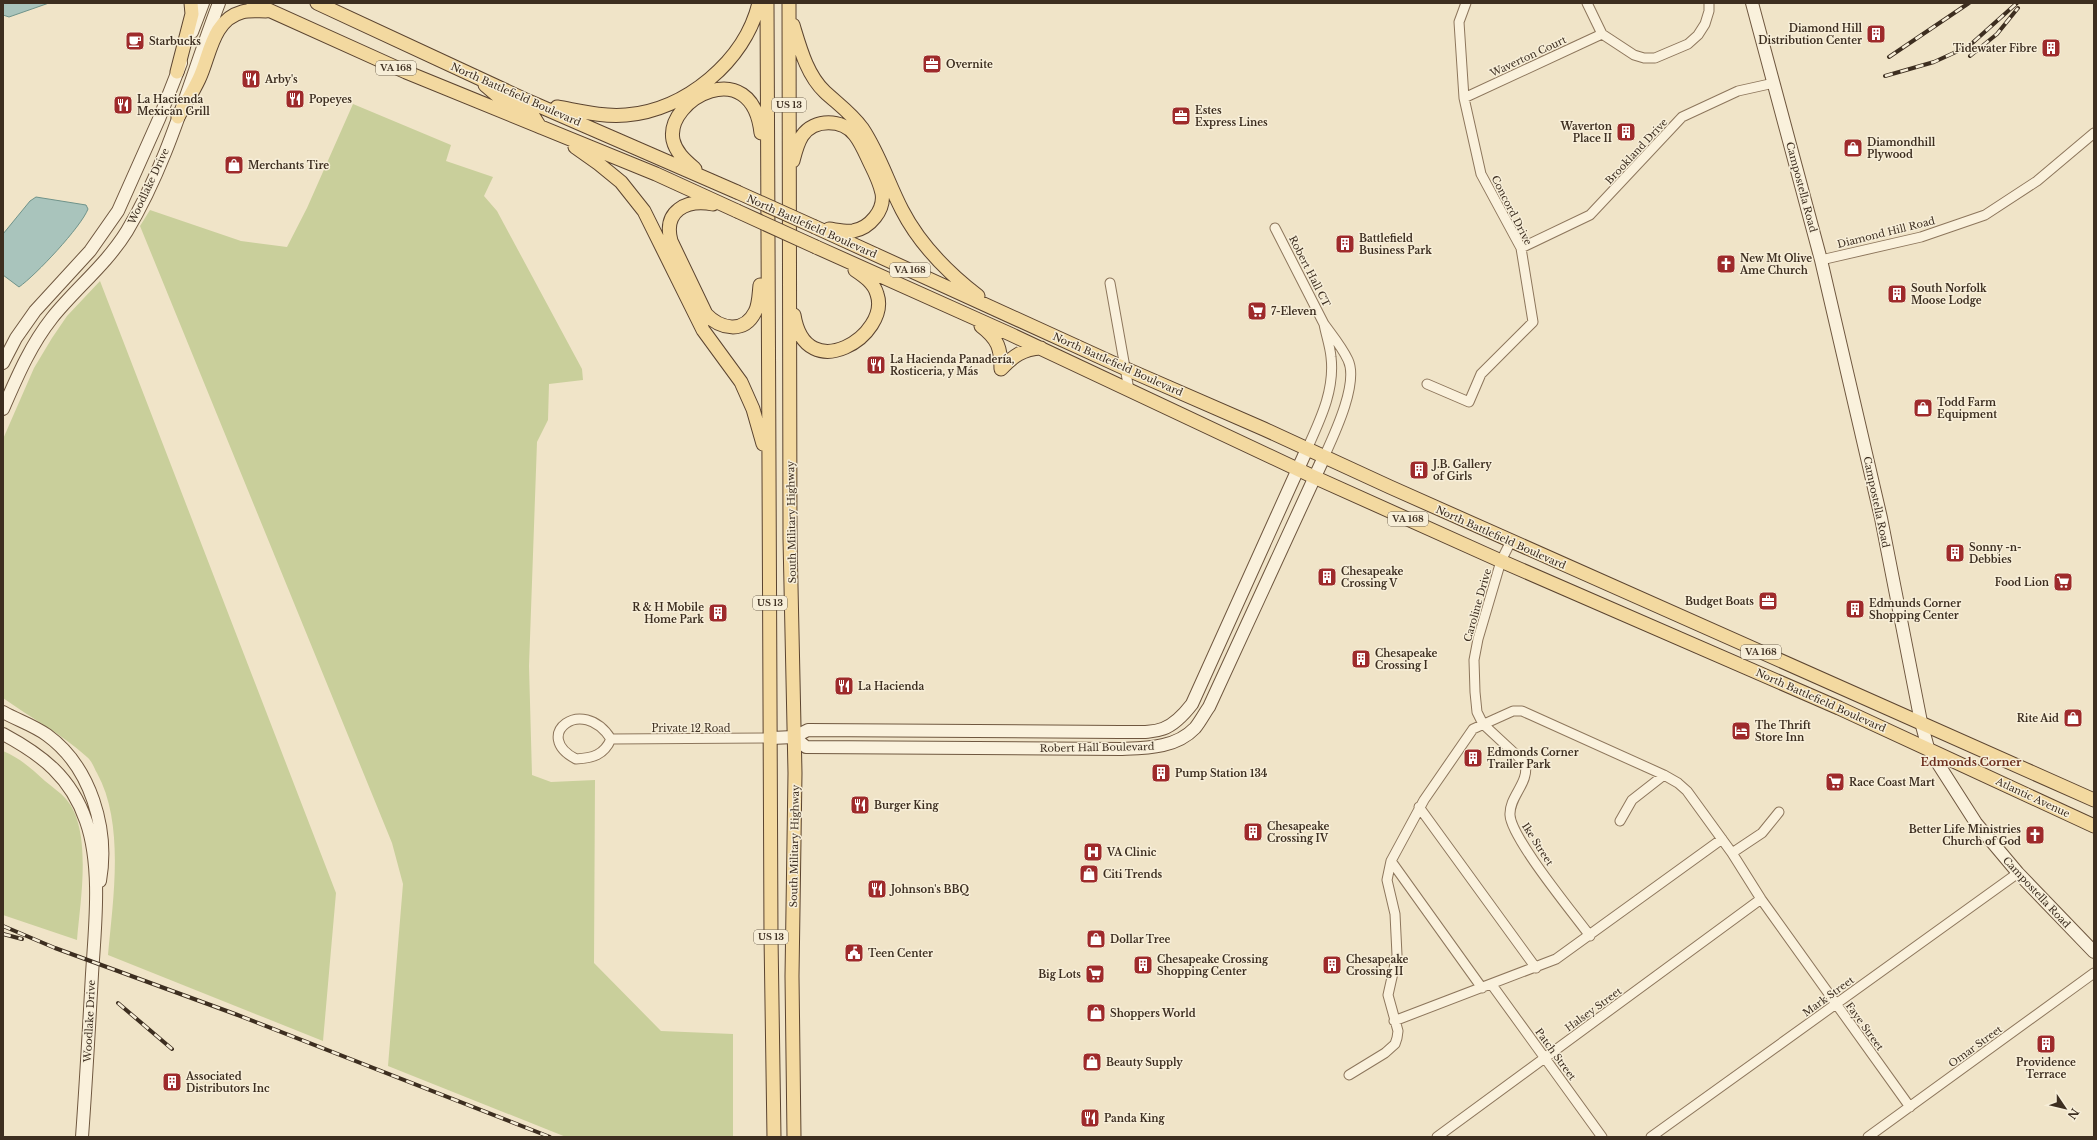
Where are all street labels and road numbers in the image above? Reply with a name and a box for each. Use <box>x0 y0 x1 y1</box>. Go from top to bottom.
street label: Waverton Court <box>1487 33 1569 80</box>
street label: North Battlefield Boulevard <box>449 60 583 129</box>
road number: VA 168 <box>376 61 416 75</box>
road number: US 13 <box>772 98 806 112</box>
street label: Brookland Drive <box>1602 115 1670 187</box>
street label: Campostella Road <box>1783 140 1820 234</box>
street label: Woodlake Drive <box>125 146 172 227</box>
street label: Concord Drive <box>1488 173 1535 247</box>
street label: North Battlefield Boulevard <box>745 192 879 261</box>
street label: Diamond Hill Road <box>1836 214 1937 251</box>
street label: Robert Hall CT <box>1286 233 1333 309</box>
road number: VA 168 <box>890 263 930 277</box>
street label: North Battlefield Boulevard <box>1051 330 1185 399</box>
street label: Campostella Road <box>1860 455 1893 549</box>
street label: South Military Highway <box>784 460 799 583</box>
street label: North Battlefield Boulevard <box>1434 503 1568 572</box>
road number: VA 168 <box>1388 512 1428 526</box>
street label: Caroline Drive <box>1461 567 1494 643</box>
road number: US 13 <box>753 596 787 610</box>
road number: VA 168 <box>1741 645 1781 659</box>
street label: North Battlefield Boulevard <box>1754 666 1888 735</box>
street label: Private 12 Road <box>651 722 731 735</box>
street label: Robert Hall Boulevard <box>1039 740 1155 755</box>
street label: Atlantic Avenue <box>1993 774 2072 820</box>
street label: South Military Highway <box>787 784 802 907</box>
street label: Ike Street <box>1519 820 1556 868</box>
street label: Campostella Road <box>2000 854 2073 931</box>
road number: US 13 <box>754 930 788 944</box>
street label: Mark Street <box>1800 973 1857 1019</box>
street label: Woodlake Drive <box>81 979 98 1064</box>
street label: Halsey Street <box>1562 984 1624 1034</box>
street label: Faye Street <box>1843 1000 1887 1053</box>
street label: Omar Street <box>1946 1022 2005 1070</box>
street label: Patch Street <box>1532 1026 1579 1083</box>

